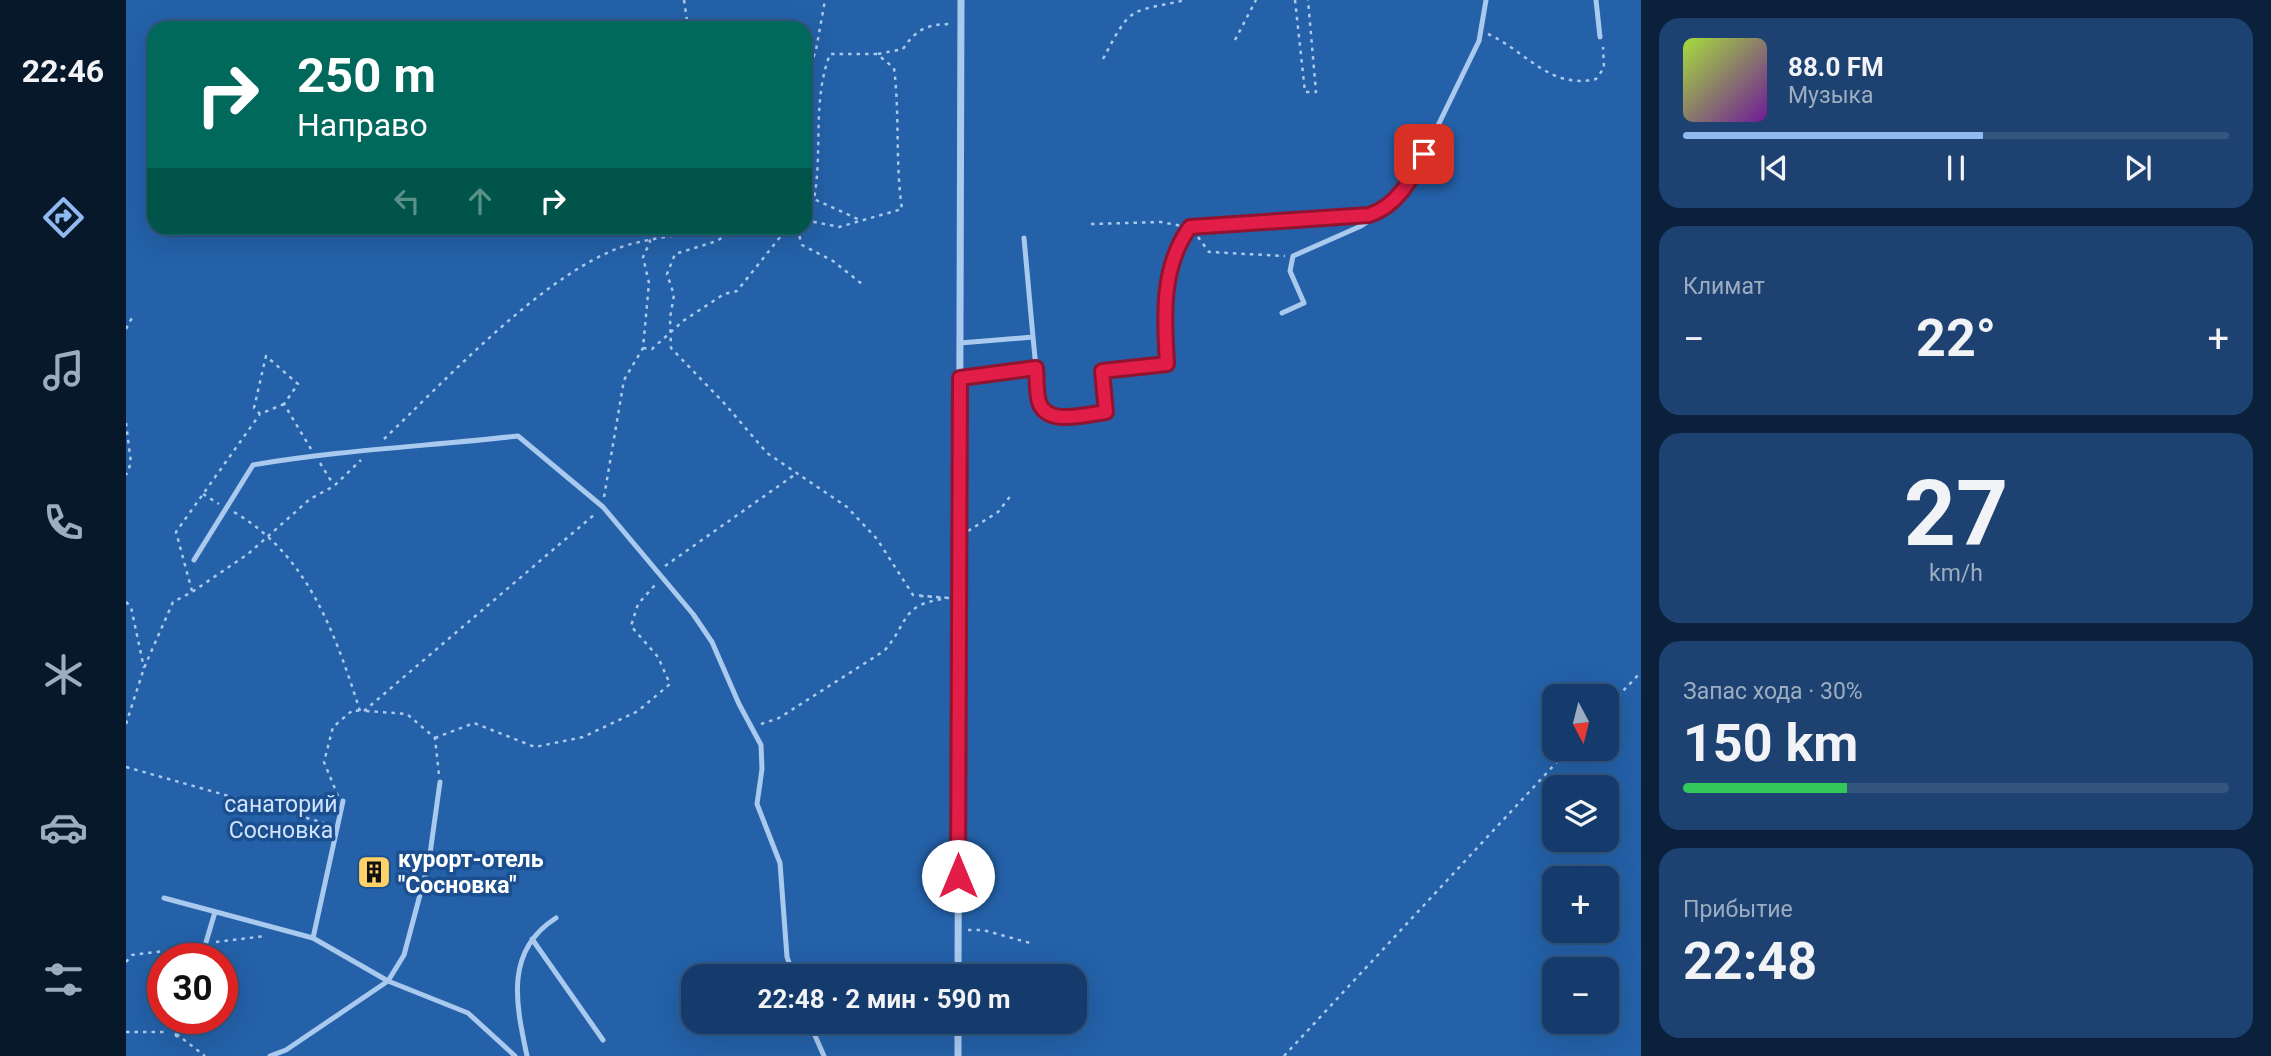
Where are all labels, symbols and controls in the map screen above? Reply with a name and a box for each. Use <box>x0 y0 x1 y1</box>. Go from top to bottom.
text: 250 m <box>297 47 436 104</box>
icon: right <box>182 49 273 140</box>
text: 22:46 <box>22 52 104 90</box>
text: 88.0 FM <box>1788 52 1884 82</box>
text: Музыка <box>1788 82 1873 109</box>
text: Направо <box>297 106 428 144</box>
pin <box>1394 124 1454 184</box>
icon: arrive <box>1405 135 1443 173</box>
icon: previous <box>1755 149 1793 187</box>
icon: pause <box>1937 149 1975 187</box>
icon: next <box>2119 149 2157 187</box>
icon: left <box>388 182 426 220</box>
icon: ahead <box>461 182 499 220</box>
icon: right <box>534 182 572 220</box>
icon: directions <box>39 193 88 242</box>
text: Климат <box>1683 273 1765 300</box>
text: 22° <box>1916 308 1996 369</box>
text: − <box>1683 317 1705 361</box>
text: + <box>2207 317 2229 361</box>
icon: music <box>39 346 88 395</box>
text: 27 <box>1904 461 2008 567</box>
icon: phone <box>39 498 88 547</box>
text: km/h <box>1929 560 1983 587</box>
icon: climate <box>39 650 88 699</box>
text: Запас хода · 30% <box>1683 678 1863 705</box>
north arrow <box>1542 684 1619 761</box>
map controls <box>1542 684 1619 1034</box>
text: 150 km <box>1683 713 1858 774</box>
button: layers <box>1542 775 1619 852</box>
park label: санаторий Сосновка <box>224 791 338 844</box>
icon: car <box>39 803 88 852</box>
position arrow <box>921 839 995 913</box>
place label: курорт-отель "Сосновка" <box>398 846 544 899</box>
building icon: курорт-отель "Сосновка" <box>355 853 393 891</box>
button: + <box>1542 866 1619 943</box>
text: Прибытие <box>1683 896 1793 923</box>
text: 22:48 <box>1683 931 1817 992</box>
speed limit sign: 30 <box>147 943 238 1034</box>
icon: filters <box>39 955 88 1004</box>
button: − <box>1542 957 1619 1034</box>
text: 22:48 · 2 мин · 590 m <box>758 984 1010 1014</box>

